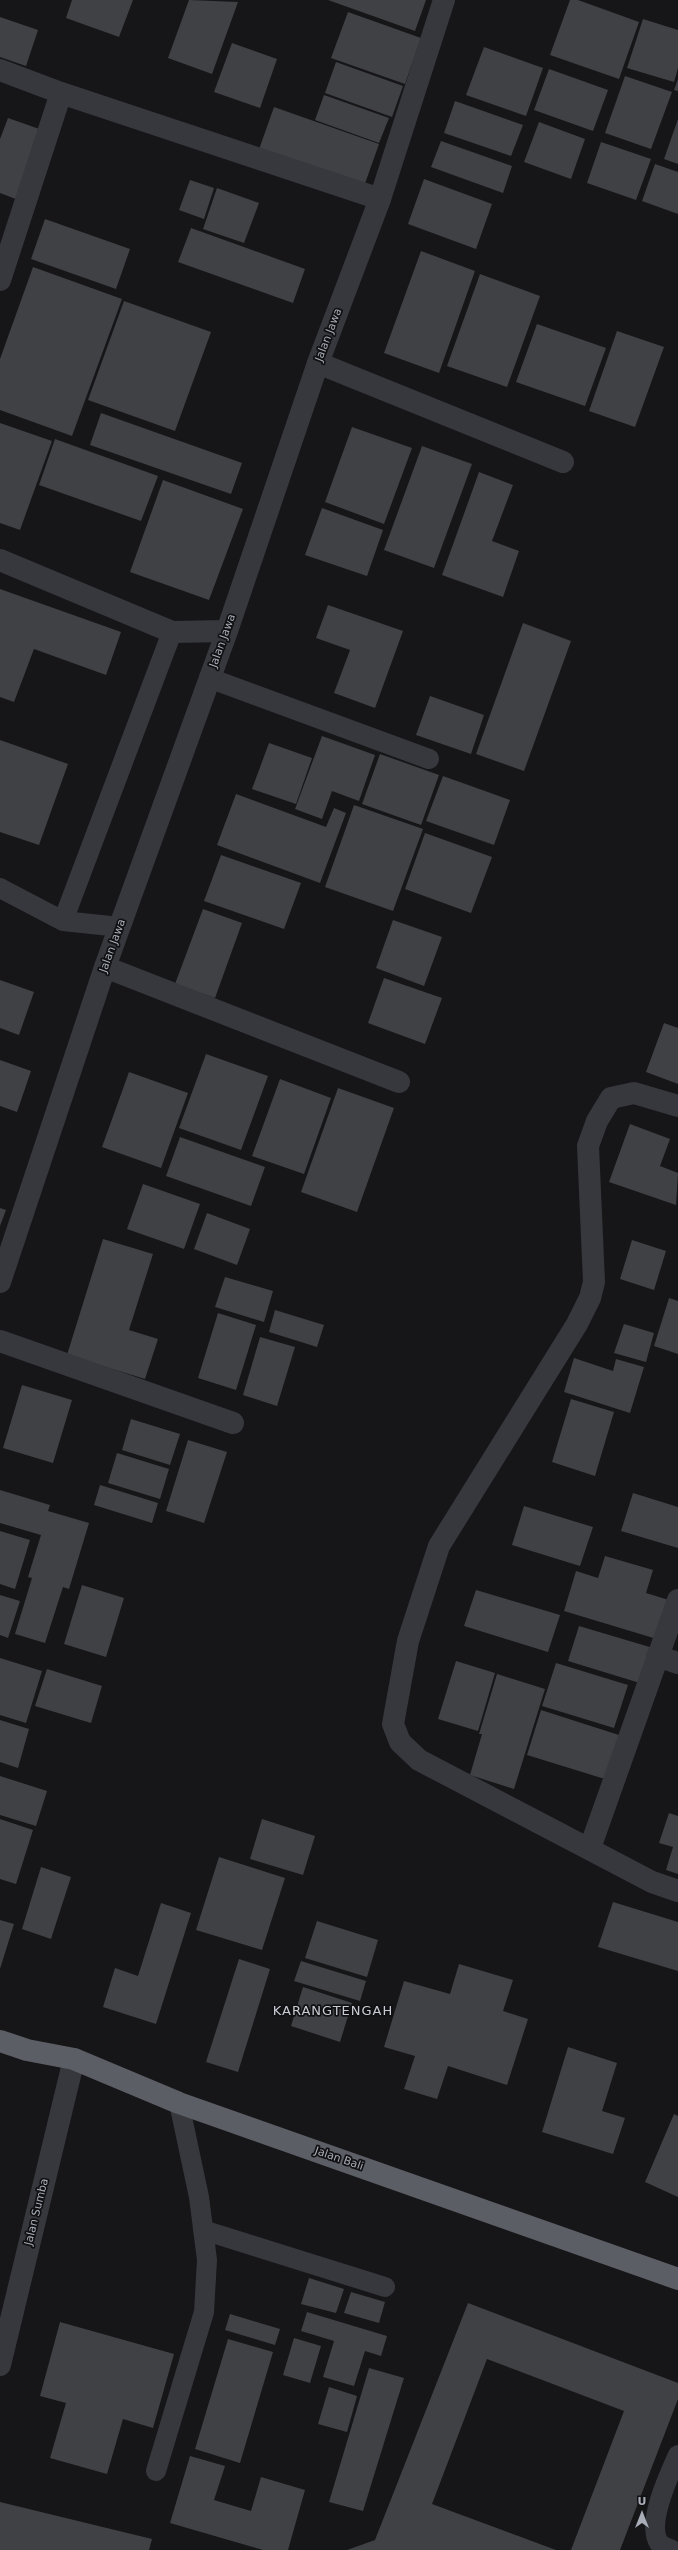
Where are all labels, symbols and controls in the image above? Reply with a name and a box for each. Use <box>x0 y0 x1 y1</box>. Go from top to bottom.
street label: Jalan Jawa <box>313 307 345 363</box>
street label: Jalan Jawa <box>207 612 239 670</box>
street label: Jalan Jawa <box>97 917 129 975</box>
district label: KARANGTENGAH <box>273 2004 393 2020</box>
street label: Jalan Bali <box>313 2145 365 2173</box>
street label: Jalan Sumba <box>22 2177 52 2247</box>
north arrow <box>622 2494 662 2534</box>
text: U <box>638 2495 646 2508</box>

